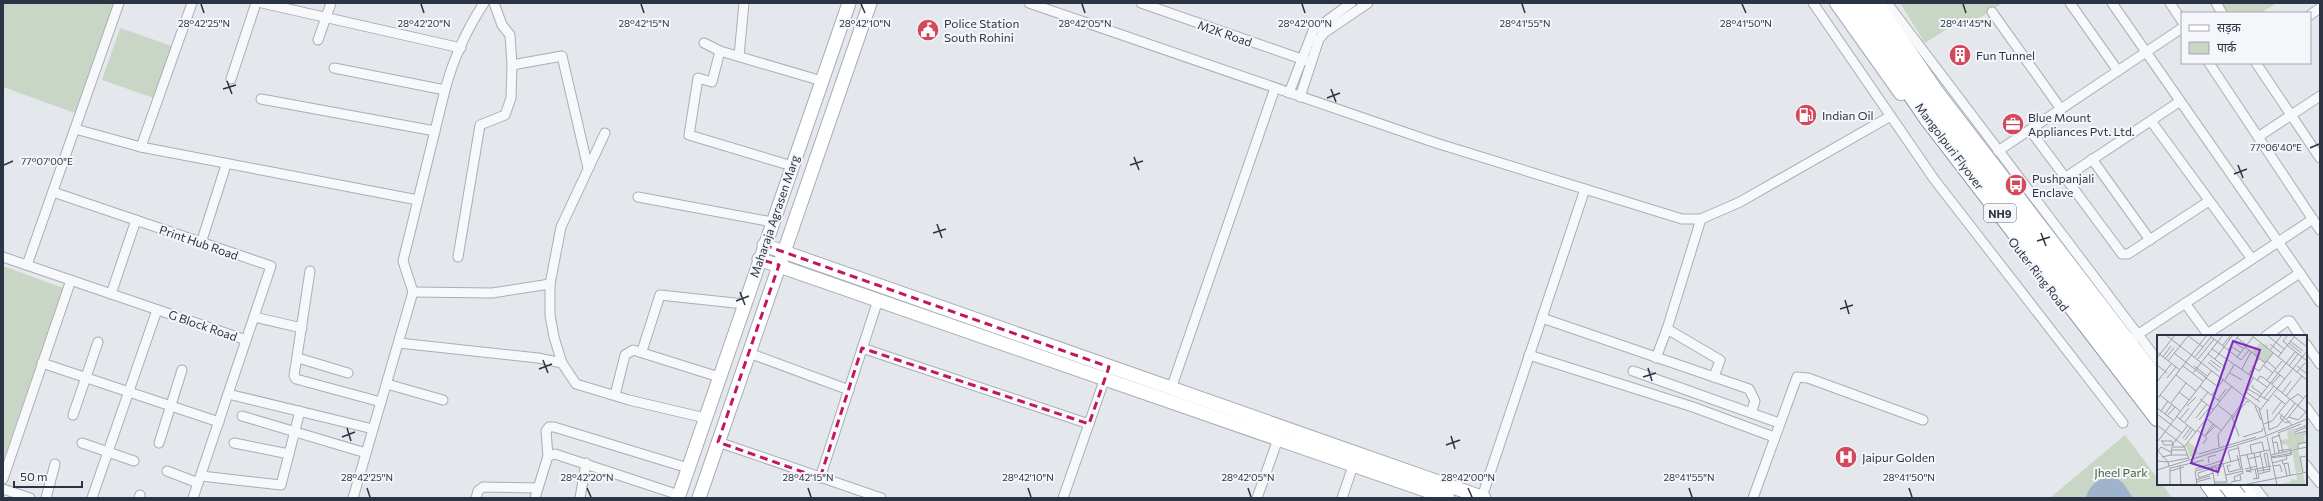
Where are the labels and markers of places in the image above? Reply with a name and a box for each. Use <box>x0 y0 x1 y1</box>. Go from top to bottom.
place label: Police Station South Rohini <box>944 16 1019 44</box>
public building icon: Police Station South Rohini <box>915 17 941 43</box>
building icon: Fun Tunnel <box>1947 42 1973 68</box>
place label: Fun Tunnel <box>1976 48 2035 62</box>
fuel station icon: Indian Oil <box>1793 102 1819 128</box>
place label: Indian Oil <box>1822 108 1874 122</box>
place label: Blue Mount Appliances Pvt. Ltd. <box>2028 110 2135 138</box>
office icon: Blue Mount Appliances Pvt. Ltd. <box>2000 111 2026 137</box>
place label: Pushpanjali Enclave <box>2032 171 2094 199</box>
bus stop icon: Pushpanjali Enclave <box>2003 172 2029 198</box>
hospital icon: Jaipur Golden <box>1833 444 1859 470</box>
place label: Jaipur Golden <box>1862 450 1935 465</box>

